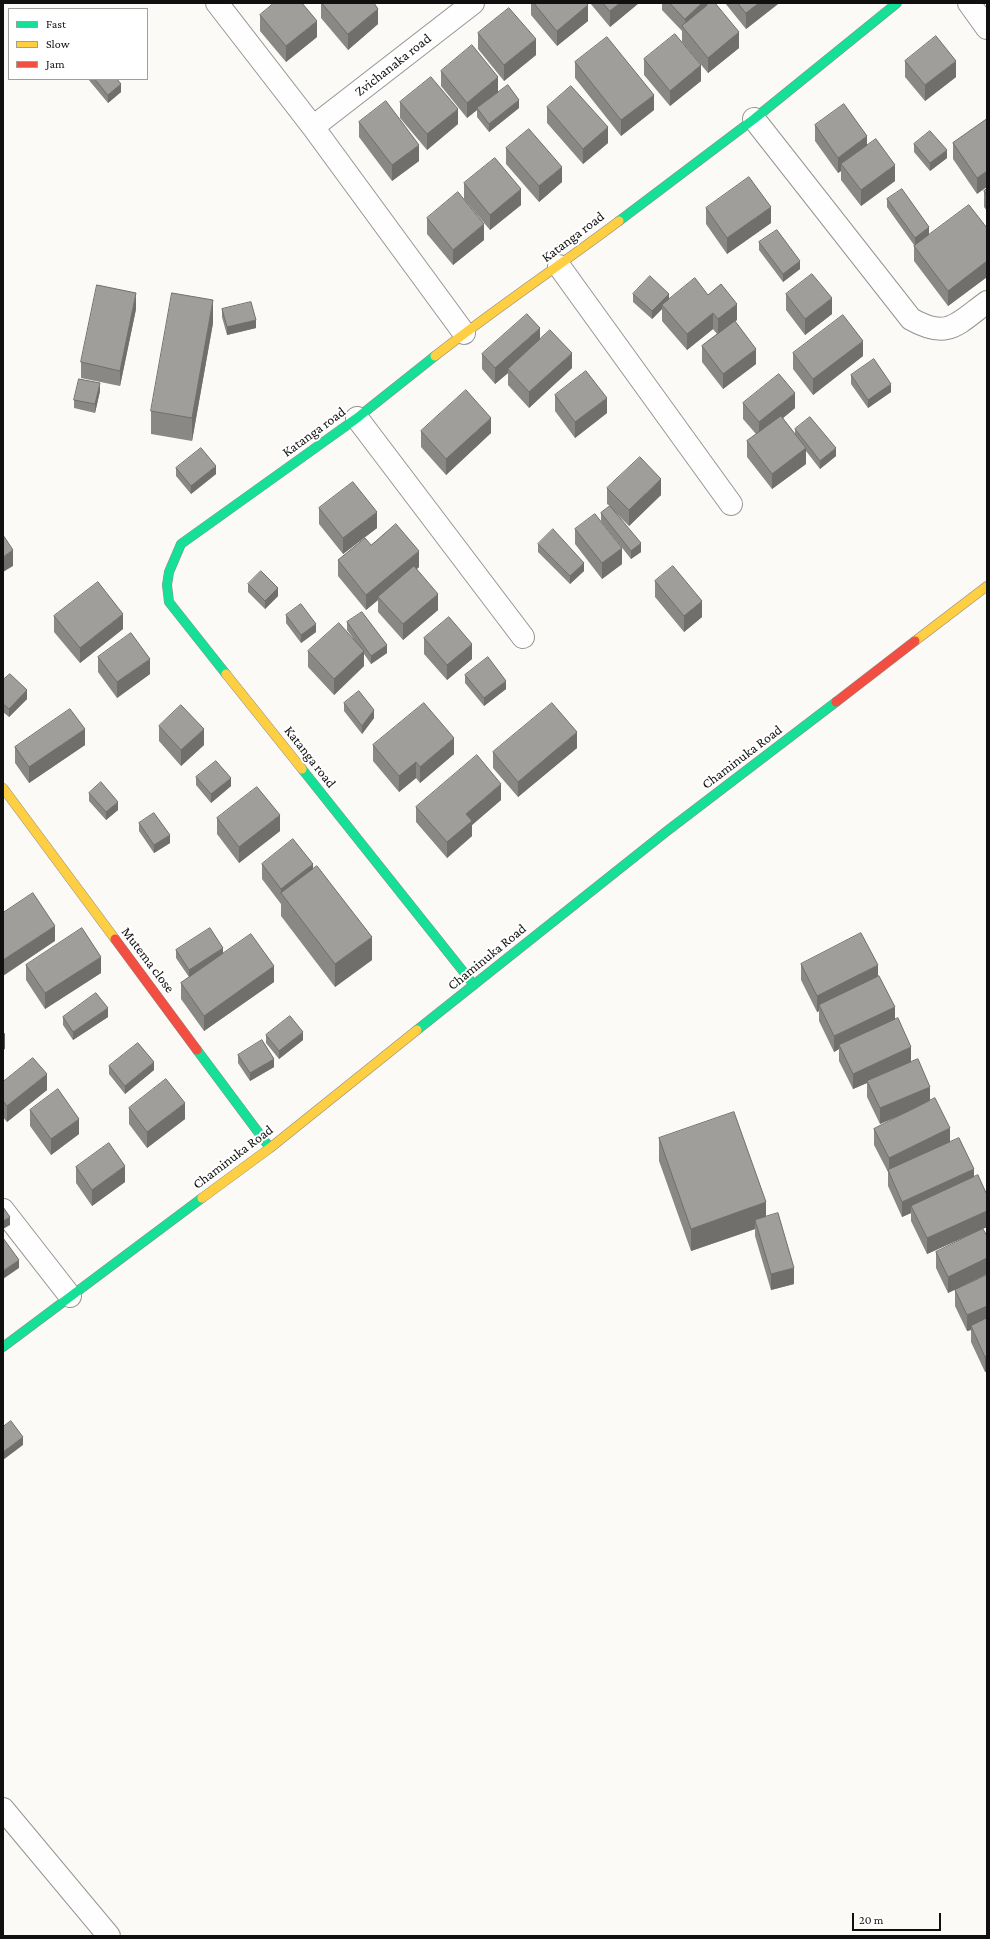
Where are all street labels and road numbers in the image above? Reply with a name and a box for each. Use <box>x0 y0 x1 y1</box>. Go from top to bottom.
street label: Zvichanaka road <box>352 30 434 100</box>
street label: Katanga road <box>538 208 608 266</box>
street label: Katanga road <box>279 403 349 461</box>
street label: Chaminuka Road <box>699 721 785 793</box>
street label: Katanga road <box>281 723 339 791</box>
street label: Chaminuka Road <box>444 920 530 994</box>
street label: Mutema close <box>118 924 178 996</box>
street label: Chaminuka Road <box>190 1121 276 1193</box>

